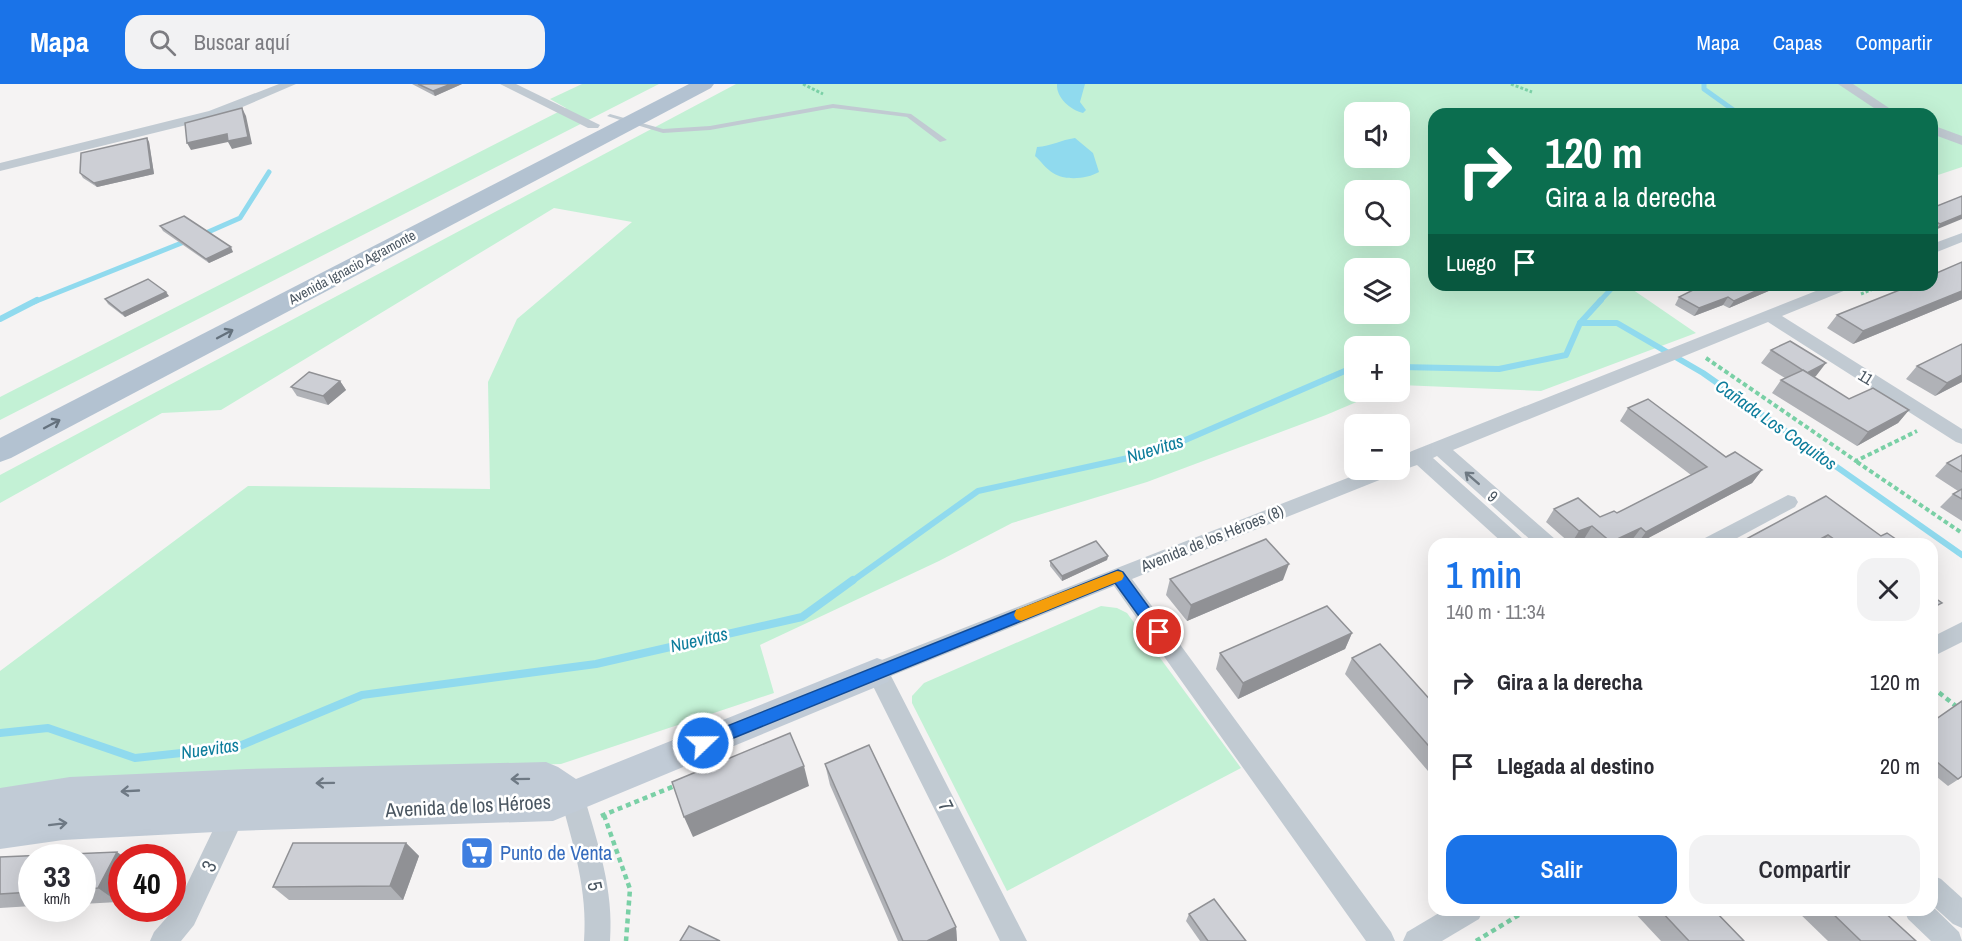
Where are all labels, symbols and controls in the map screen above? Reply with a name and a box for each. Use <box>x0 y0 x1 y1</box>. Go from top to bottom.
search box <box>125 15 545 69</box>
text: Mapa <box>30 23 89 61</box>
icon: search <box>146 26 179 59</box>
text: Buscar aquí <box>194 27 290 57</box>
text: Mapa <box>1697 28 1740 57</box>
text: Capas <box>1773 28 1822 57</box>
text: Compartir <box>1855 28 1932 57</box>
map controls <box>1344 102 1410 480</box>
button: sound <box>1344 102 1410 168</box>
text: 120 m <box>1545 125 1643 181</box>
icon: right <box>1446 132 1524 210</box>
text: Gira a la derecha <box>1545 179 1716 215</box>
button: search <box>1344 180 1410 246</box>
street label: Avenida Ignacio Agramonte <box>284 226 419 309</box>
icon: arrive <box>1508 246 1541 279</box>
text: Luego <box>1446 248 1496 278</box>
button: layers <box>1344 258 1410 324</box>
one-way arrow <box>215 328 233 339</box>
button: + <box>1344 336 1410 402</box>
street label: 11 <box>1854 364 1878 390</box>
water label: Cañada Los Coquitos <box>1711 373 1842 476</box>
button: − <box>1344 414 1410 480</box>
one-way arrow <box>43 418 60 430</box>
water label: Nuevitas <box>1123 428 1186 469</box>
one-way arrow <box>1465 471 1480 485</box>
street label: 9 <box>1483 485 1503 507</box>
street label: Avenida de los Héroes (8) <box>1136 499 1287 577</box>
text: 1 min <box>1446 551 1522 599</box>
button: close <box>1857 558 1920 621</box>
text: 140 m · 11:34 <box>1446 598 1545 625</box>
pin <box>1133 606 1184 657</box>
icon: arrive <box>1142 615 1175 648</box>
water label: Nuevitas <box>668 621 730 658</box>
icon: right <box>1446 666 1479 699</box>
text: Gira a la derecha <box>1497 667 1642 697</box>
text: 120 m <box>1870 667 1920 697</box>
position arrow <box>671 711 735 775</box>
water label: Nuevitas <box>179 732 241 765</box>
icon: arrive <box>1446 750 1479 783</box>
text: Llegada al destino <box>1497 751 1654 781</box>
text: 20 m <box>1880 751 1920 781</box>
one-way arrow <box>510 773 530 784</box>
one-way arrow <box>315 778 335 789</box>
one-way arrow <box>121 785 140 796</box>
street label: Avenida de los Héroes <box>384 788 551 823</box>
street label: 7 <box>932 796 961 816</box>
one-way arrow <box>47 818 67 829</box>
supermarket icon: Punto de Venta <box>459 835 495 871</box>
button: Salir <box>1446 835 1677 904</box>
button: Compartir <box>1689 835 1920 904</box>
place label: Punto de Venta <box>500 839 612 866</box>
speed limit sign: 40 <box>108 844 186 922</box>
text: 33 <box>43 856 71 896</box>
street label: 3 <box>194 856 223 876</box>
street label: 5 <box>581 879 610 893</box>
text: km/h <box>44 888 70 909</box>

